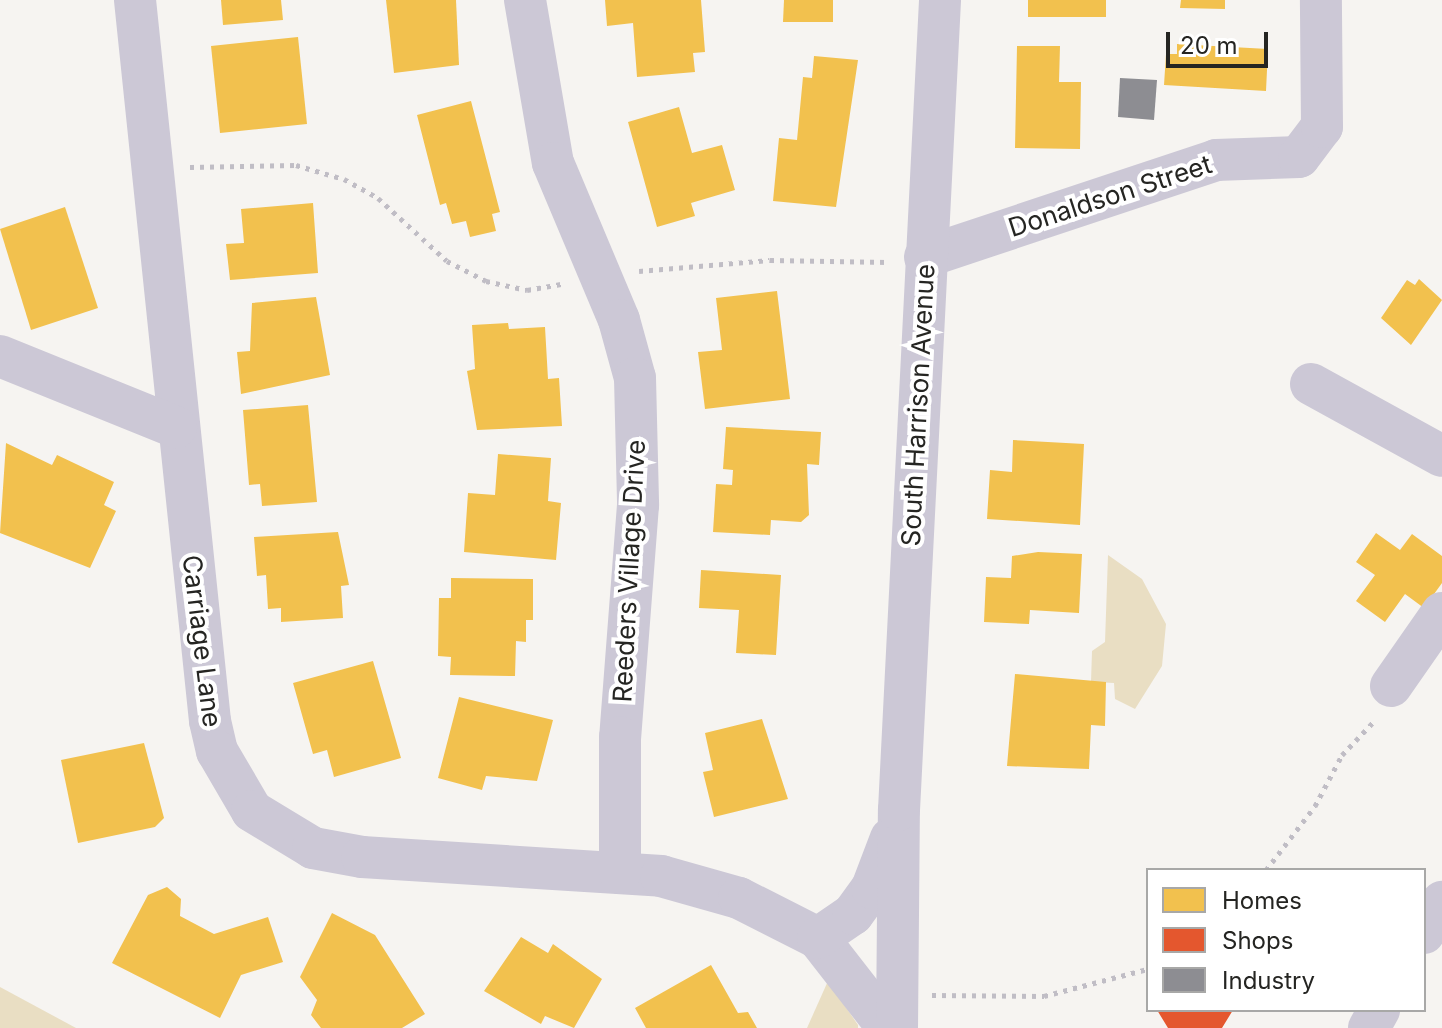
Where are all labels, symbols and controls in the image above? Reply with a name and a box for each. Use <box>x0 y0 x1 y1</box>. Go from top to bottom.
scale bar <box>1170 16 1272 66</box>
text: 20 m <box>1180 31 1238 60</box>
street label: Donaldson Street <box>1004 148 1216 244</box>
street label: South Harrison Avenue <box>895 263 941 547</box>
street label: Reeders Village Drive <box>607 439 651 703</box>
street label: Carriage Lane <box>176 553 228 729</box>
legend <box>1146 868 1426 1012</box>
text: Homes <box>1222 886 1302 915</box>
text: Shops <box>1222 926 1293 955</box>
text: Industry <box>1222 966 1315 995</box>

